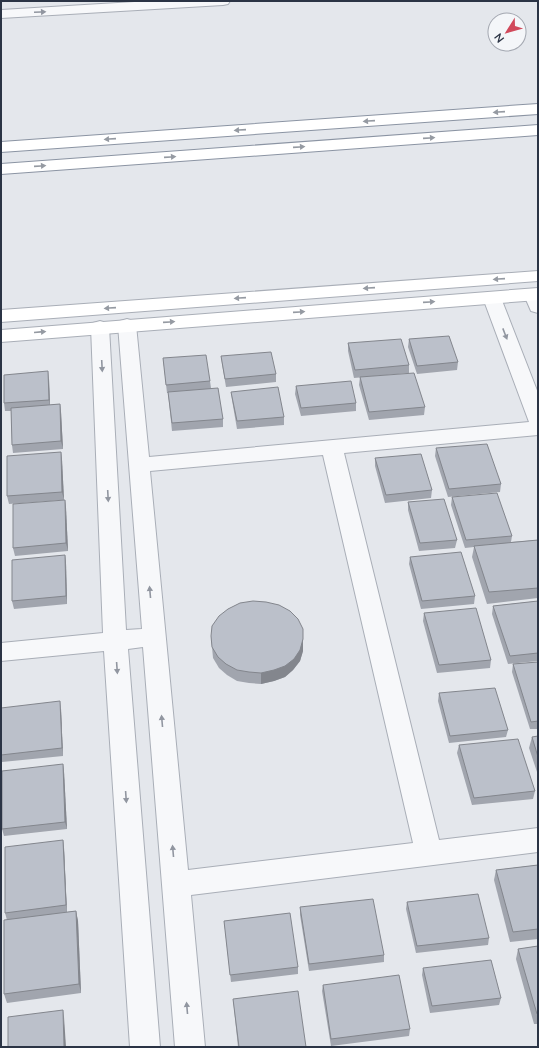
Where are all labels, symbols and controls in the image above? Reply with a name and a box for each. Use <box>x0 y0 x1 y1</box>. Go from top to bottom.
one-way arrow <box>34 9 47 15</box>
north arrow <box>487 12 527 52</box>
text: N <box>491 30 508 46</box>
one-way arrow <box>493 108 505 115</box>
one-way arrow <box>363 117 375 124</box>
one-way arrow <box>234 127 246 134</box>
one-way arrow <box>423 134 435 141</box>
one-way arrow <box>104 136 116 143</box>
one-way arrow <box>293 144 305 151</box>
one-way arrow <box>164 153 176 160</box>
one-way arrow <box>34 163 46 169</box>
one-way arrow <box>493 275 505 282</box>
one-way arrow <box>363 285 375 292</box>
one-way arrow <box>234 295 246 302</box>
one-way arrow <box>423 299 435 306</box>
one-way arrow <box>104 304 116 311</box>
one-way arrow <box>293 309 305 316</box>
one-way arrow <box>163 318 175 325</box>
one-way arrow <box>503 328 509 340</box>
one-way arrow <box>34 329 46 336</box>
one-way arrow <box>99 360 105 373</box>
one-way arrow <box>105 490 111 503</box>
one-way arrow <box>147 586 154 598</box>
one-way arrow <box>113 662 120 674</box>
one-way arrow <box>158 715 165 727</box>
one-way arrow <box>123 791 130 803</box>
one-way arrow <box>170 845 176 857</box>
one-way arrow <box>183 1002 190 1014</box>

